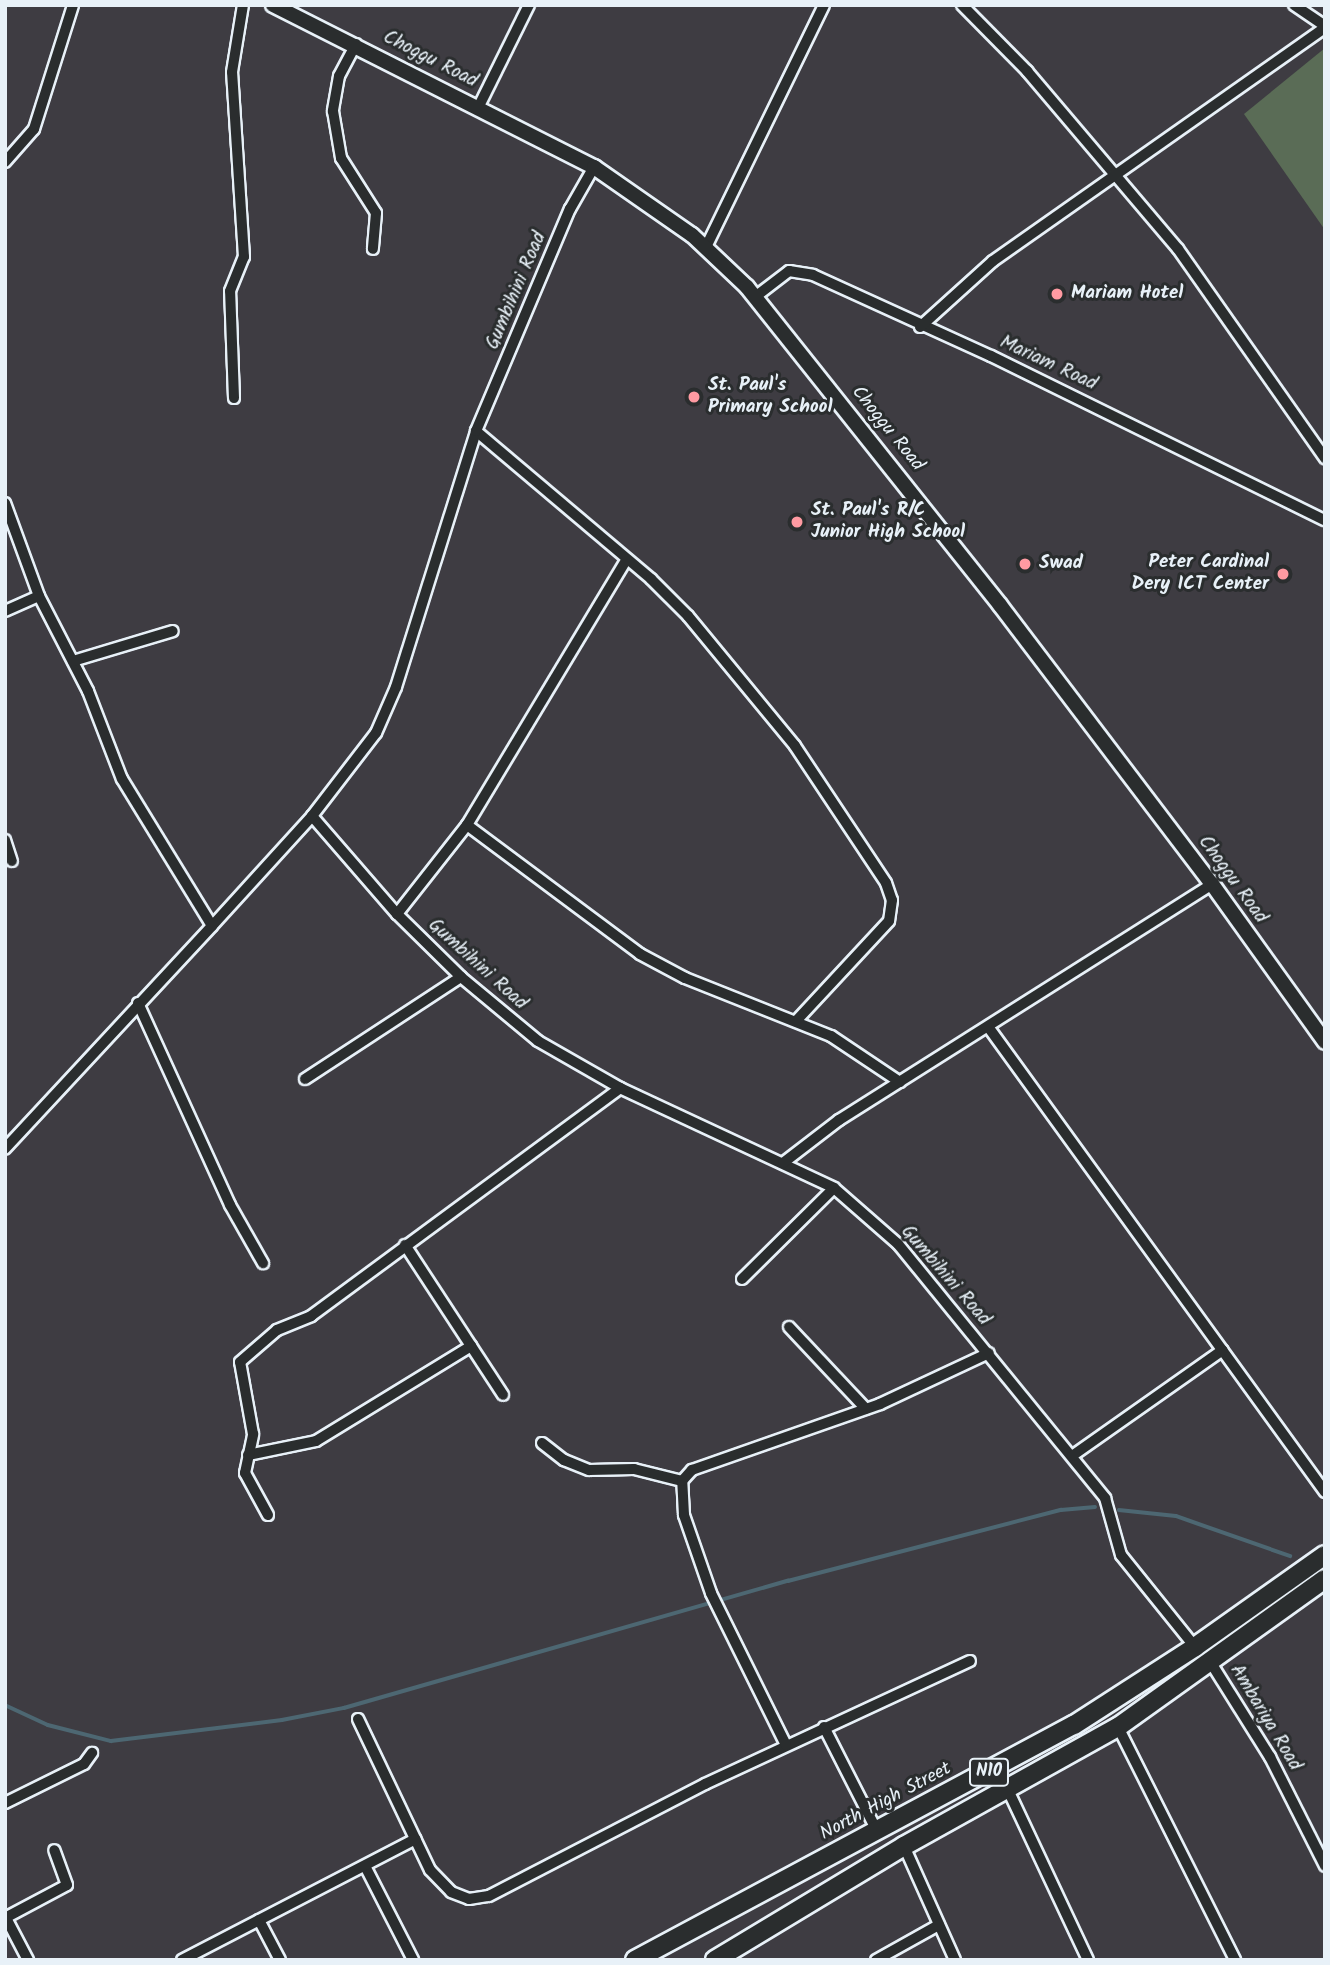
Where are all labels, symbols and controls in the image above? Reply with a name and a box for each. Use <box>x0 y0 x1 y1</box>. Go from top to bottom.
street label: Choggu Road <box>379 26 481 94</box>
street label: Gumbihini Road <box>482 229 552 353</box>
place label: Mariam Hotel <box>1071 283 1183 305</box>
marker: Mariam Hotel <box>1049 286 1065 302</box>
street label: Mariam Road <box>996 332 1100 396</box>
place label: St. Paul's Primary School <box>708 375 832 419</box>
street label: Choggu Road <box>846 382 928 476</box>
marker: St. Paul's Primary School <box>686 389 702 405</box>
place label: St. Paul's R/C Junior High School <box>811 500 965 544</box>
marker: St. Paul's R/C Junior High School <box>789 514 805 530</box>
place label: Peter Cardinal Dery ICT Center <box>1132 552 1269 596</box>
place label: Swad <box>1039 553 1083 575</box>
marker: Swad <box>1017 556 1033 572</box>
marker: Peter Cardinal Dery ICT Center <box>1275 566 1291 582</box>
street label: Choggu Road <box>1192 832 1272 928</box>
street label: Gumbihini Road <box>423 915 531 1015</box>
street label: Gumbihini Road <box>895 1221 995 1331</box>
street label: Ambariya Road <box>1224 1661 1306 1775</box>
street label: North High Street <box>817 1758 955 1846</box>
road number: N10 <box>968 1758 1010 1786</box>

